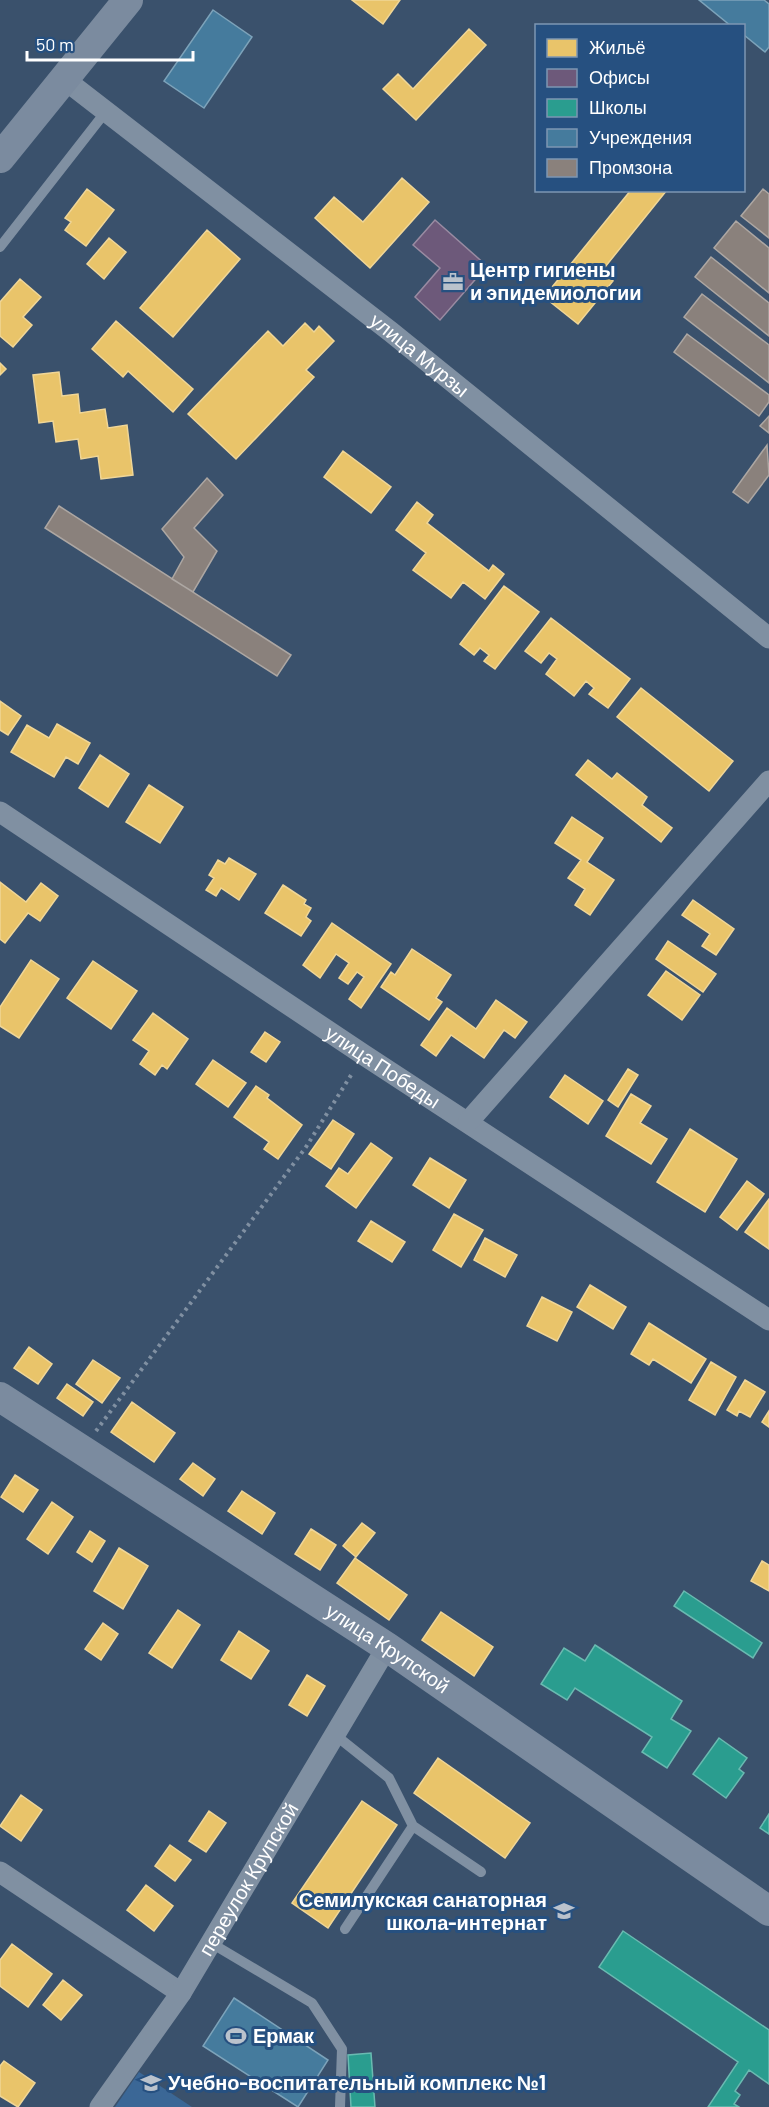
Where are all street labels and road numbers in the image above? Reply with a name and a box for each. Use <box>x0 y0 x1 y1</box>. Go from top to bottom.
street label: улица Мурзы <box>366 307 474 401</box>
street label: улица Победы <box>321 1020 445 1113</box>
street label: улица Крупской <box>322 1598 455 1698</box>
street label: переулок Крупской <box>193 1798 303 1960</box>

